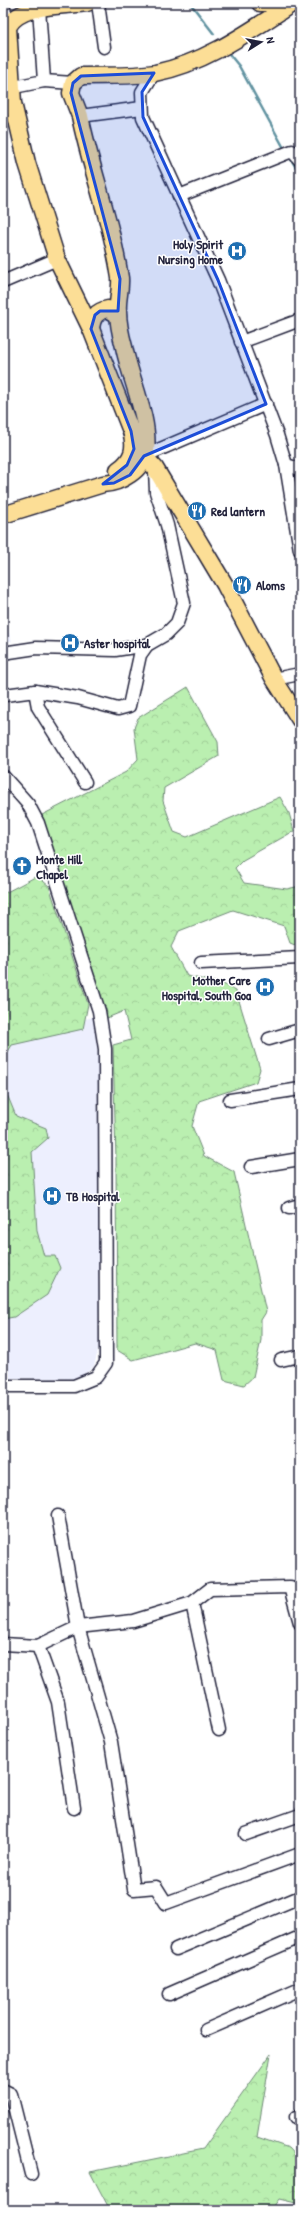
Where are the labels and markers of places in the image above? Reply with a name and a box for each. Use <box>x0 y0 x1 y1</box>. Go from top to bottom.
place label: Holy Spirit Nursing Home <box>158 235 224 269</box>
hospital icon: Holy Spirit Nursing Home <box>226 240 248 262</box>
restaurant icon: Red lantern <box>186 500 208 522</box>
place label: Red lantern <box>211 502 265 520</box>
restaurant icon: Aloms <box>231 574 253 596</box>
place label: Aloms <box>256 576 285 594</box>
hospital icon: Aster hospital <box>59 632 81 654</box>
place label: Aster hospital <box>84 634 151 653</box>
place label: Monte Hill Chapel <box>36 850 82 884</box>
church icon: Monte Hill Chapel <box>11 855 33 877</box>
place label: Mother Care Hospital, South Goa <box>162 971 252 1005</box>
hospital icon: Mother Care Hospital, South Goa <box>254 976 276 998</box>
hospital icon: TB Hospital <box>41 1185 63 1207</box>
place label: TB Hospital <box>65 1187 120 1206</box>

